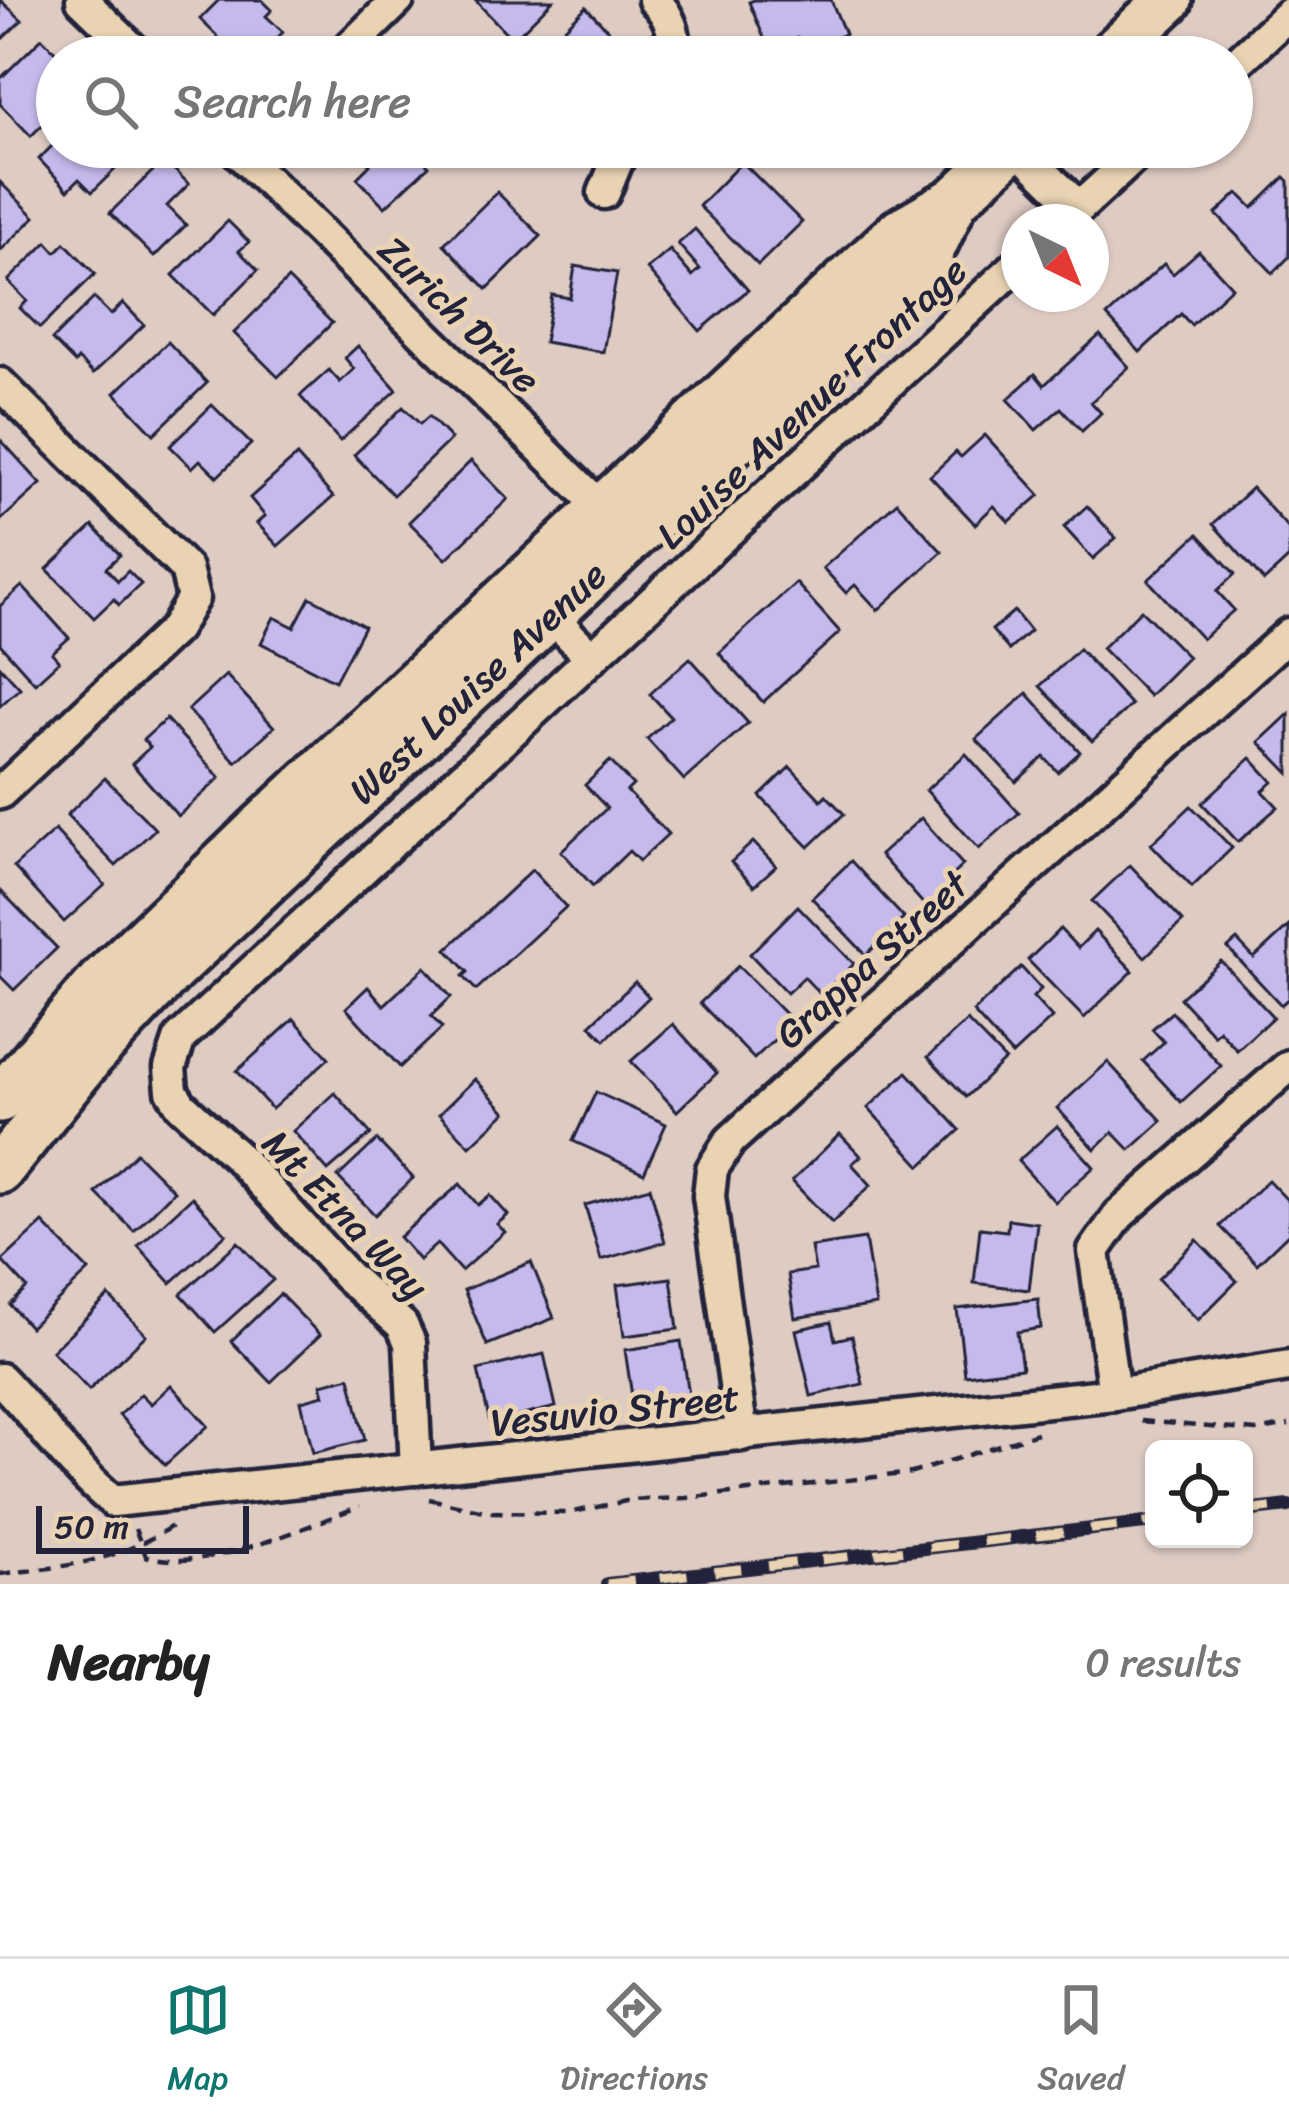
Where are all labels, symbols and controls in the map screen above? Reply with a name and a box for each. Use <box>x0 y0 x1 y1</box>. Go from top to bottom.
search box <box>36 36 1253 168</box>
text: Search here <box>174 62 411 142</box>
icon: search <box>78 69 144 135</box>
north arrow <box>1001 204 1109 312</box>
street label: Zurich Drive <box>361 218 558 411</box>
street label: Louise Avenue Frontage <box>639 238 984 566</box>
street label: West Louise Avenue <box>331 543 624 822</box>
street label: Grappa Street <box>758 852 986 1066</box>
street label: Mt Etna Way <box>245 1112 447 1317</box>
street label: Vesuvio Street <box>487 1362 743 1457</box>
map controls <box>1145 1440 1253 1548</box>
button: locate <box>1145 1440 1253 1548</box>
text: 50 m <box>54 1498 129 1556</box>
scale bar <box>36 1500 249 1553</box>
text: Nearby <box>48 1617 209 1707</box>
text: 0 results <box>1085 1628 1241 1697</box>
tab: Map <box>165 1977 231 2107</box>
tab: Directions <box>560 1977 708 2107</box>
tab: Saved <box>1037 1977 1124 2107</box>

